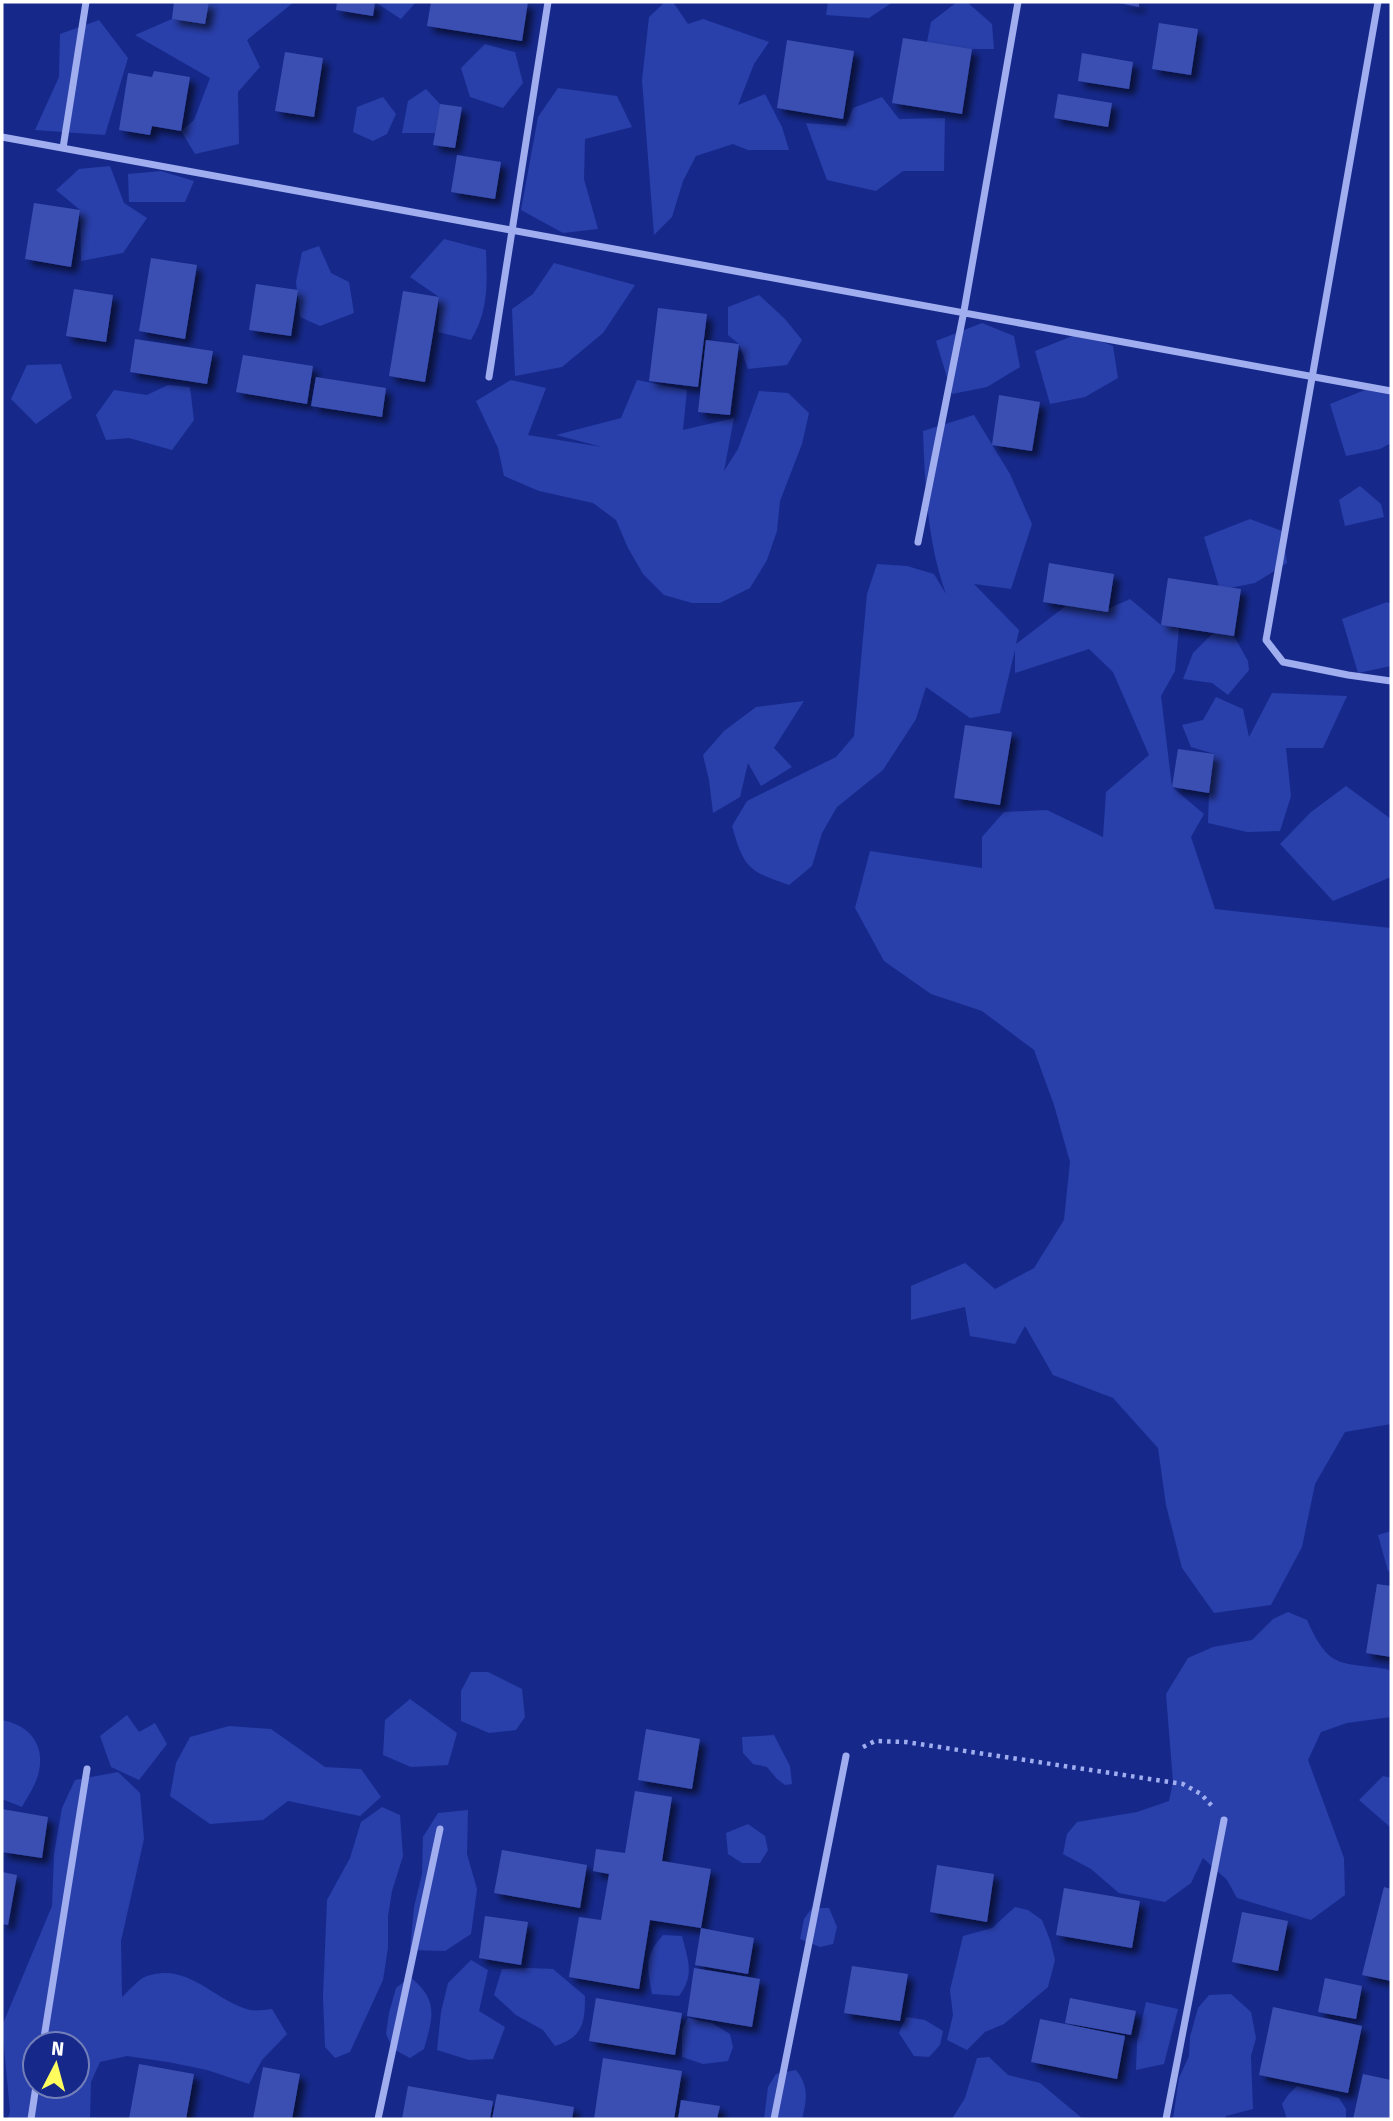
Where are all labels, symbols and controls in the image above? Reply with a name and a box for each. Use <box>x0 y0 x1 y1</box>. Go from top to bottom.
north arrow <box>21 2030 91 2100</box>
text: N <box>50 2036 65 2061</box>

